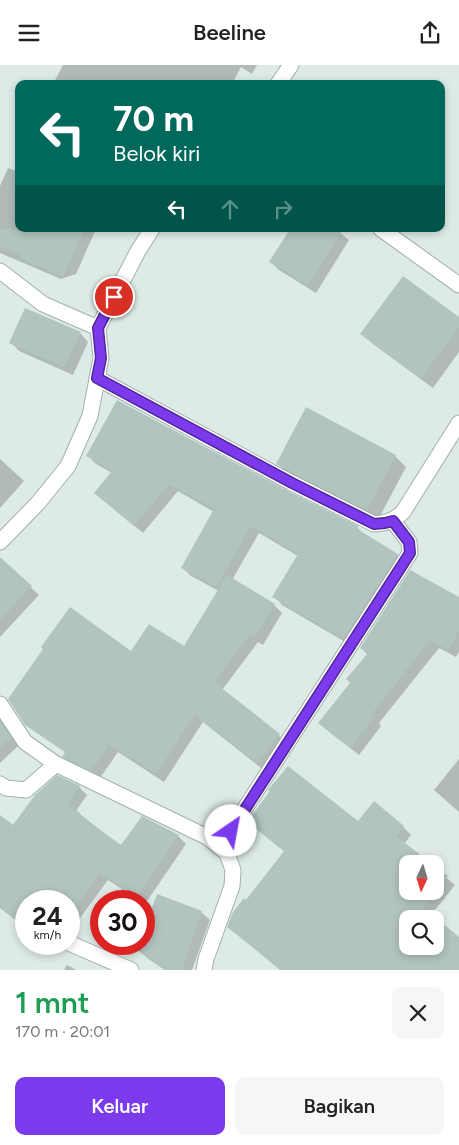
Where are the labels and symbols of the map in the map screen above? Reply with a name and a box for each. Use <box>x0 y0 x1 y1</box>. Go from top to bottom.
pin <box>93 276 135 318</box>
position arrow <box>204 804 256 856</box>
north arrow <box>399 855 444 900</box>
speed limit sign: 30 <box>90 890 155 955</box>

